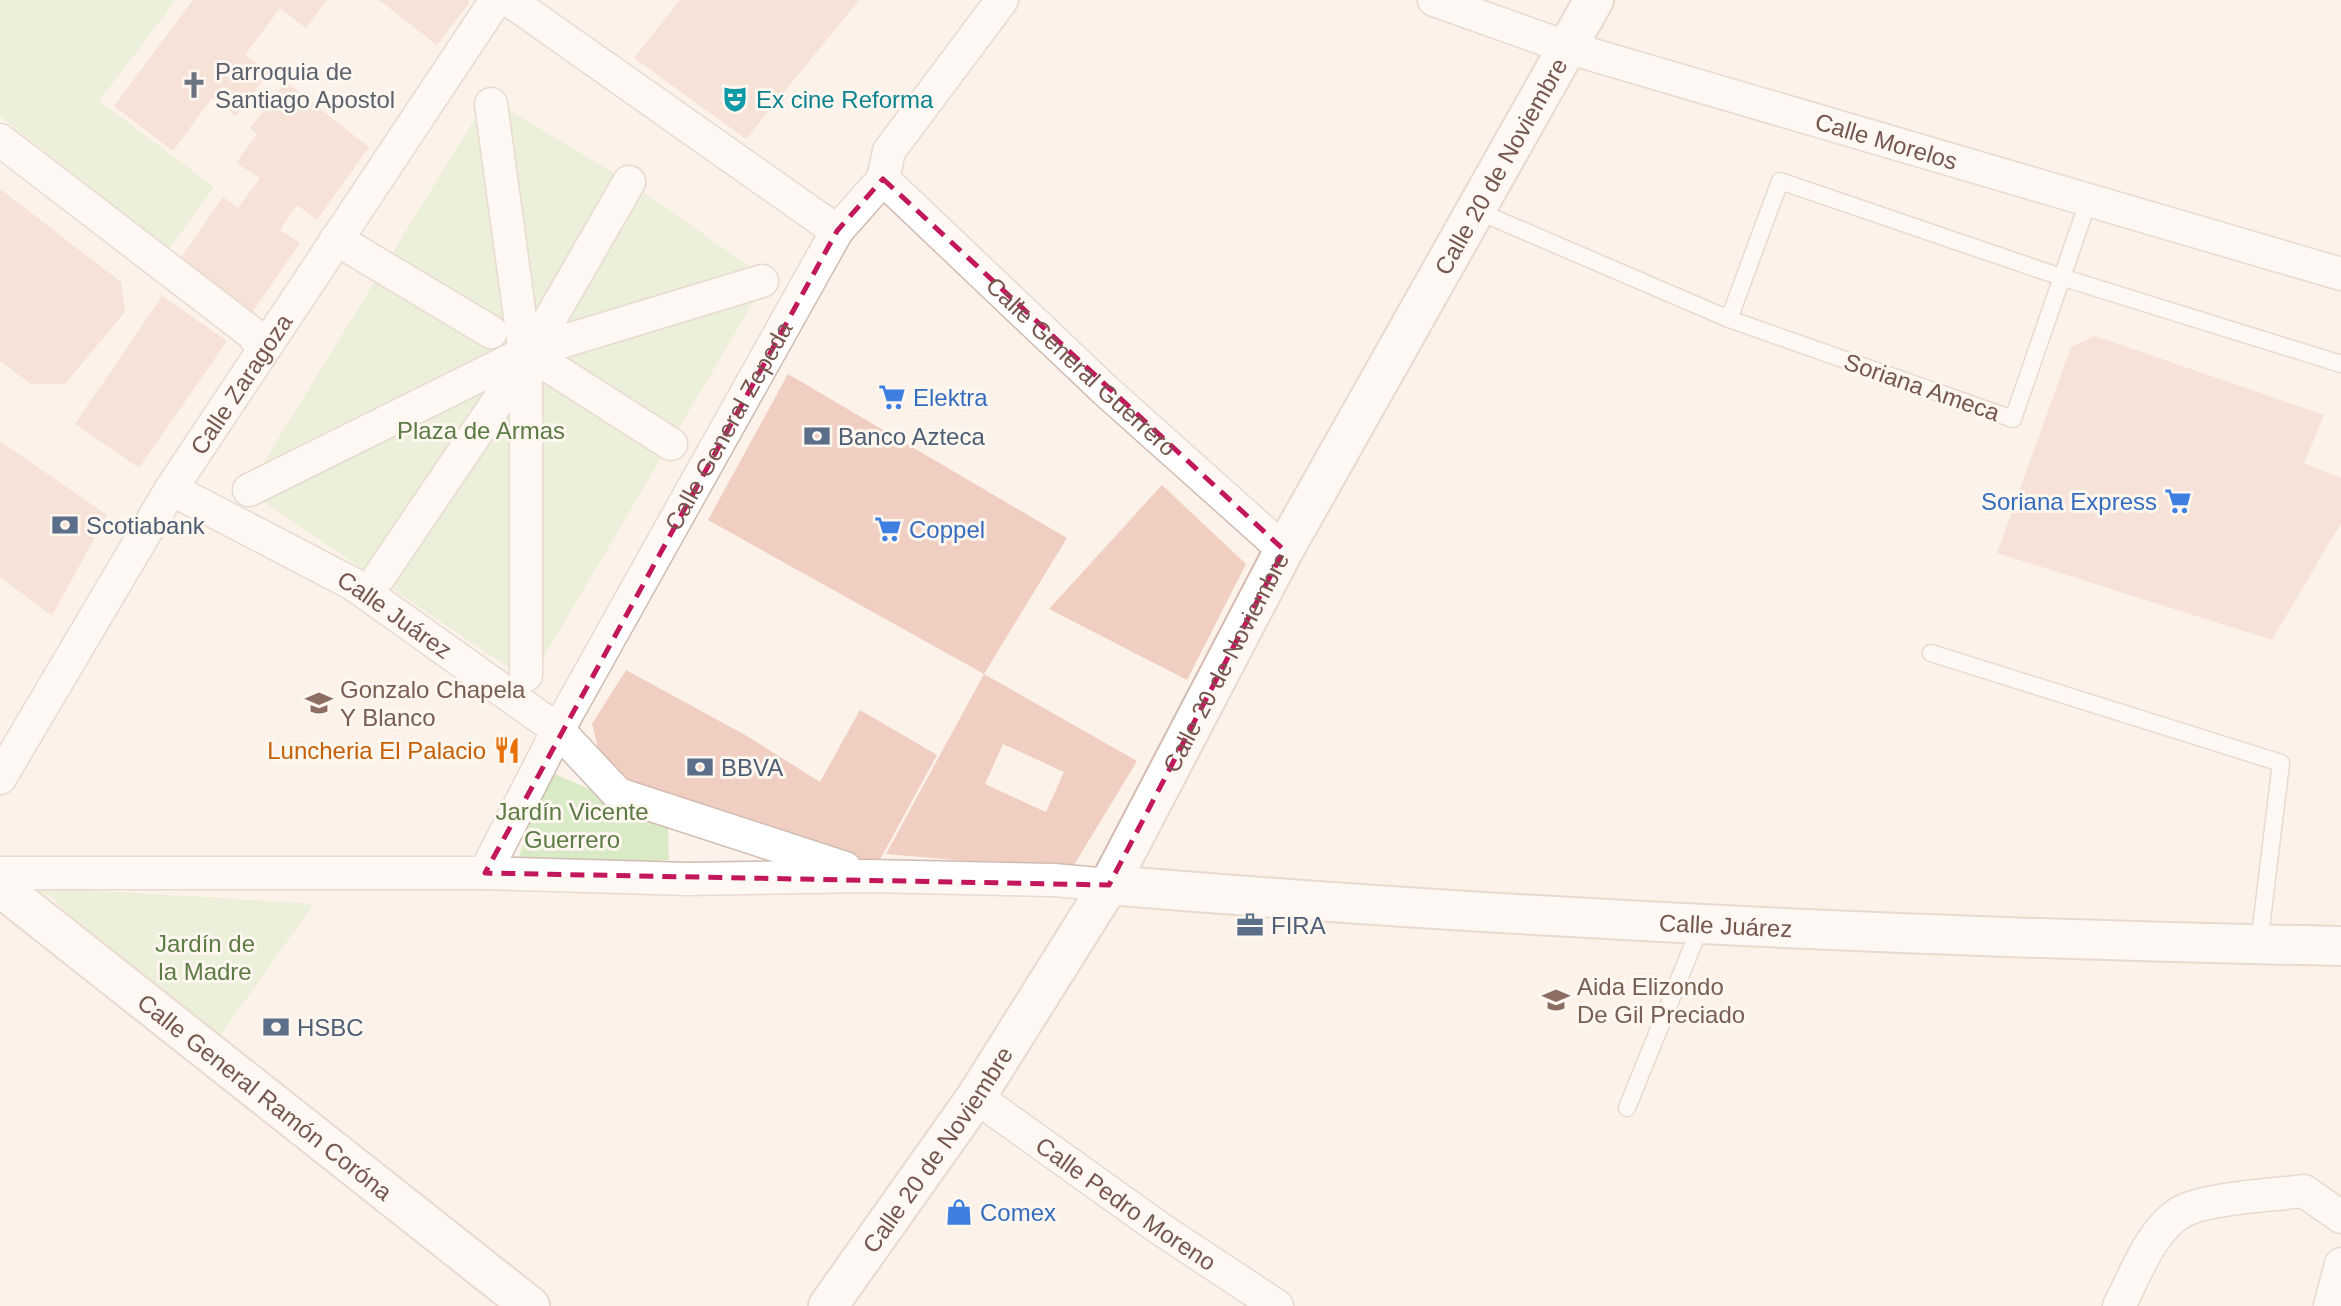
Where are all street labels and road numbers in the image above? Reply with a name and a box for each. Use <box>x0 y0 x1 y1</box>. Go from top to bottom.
street label: Calle 20 de Noviembre <box>1429 53 1572 279</box>
street label: Calle Morelos <box>1812 107 1961 174</box>
street label: Calle General Guerrero <box>981 271 1182 461</box>
street label: Calle Zaragoza <box>185 308 298 459</box>
street label: Calle General Zepeda <box>659 316 797 535</box>
street label: Soriana Ameca <box>1841 348 2004 426</box>
street label: Calle 20 de Noviembre <box>1157 547 1294 776</box>
street label: Calle Juárez <box>333 565 457 664</box>
street label: Calle Juárez <box>1658 908 1793 942</box>
street label: Calle General Ramón Coróna <box>133 988 398 1206</box>
street label: Calle 20 de Noviembre <box>857 1041 1018 1258</box>
street label: Calle Pedro Moreno <box>1031 1131 1221 1276</box>

